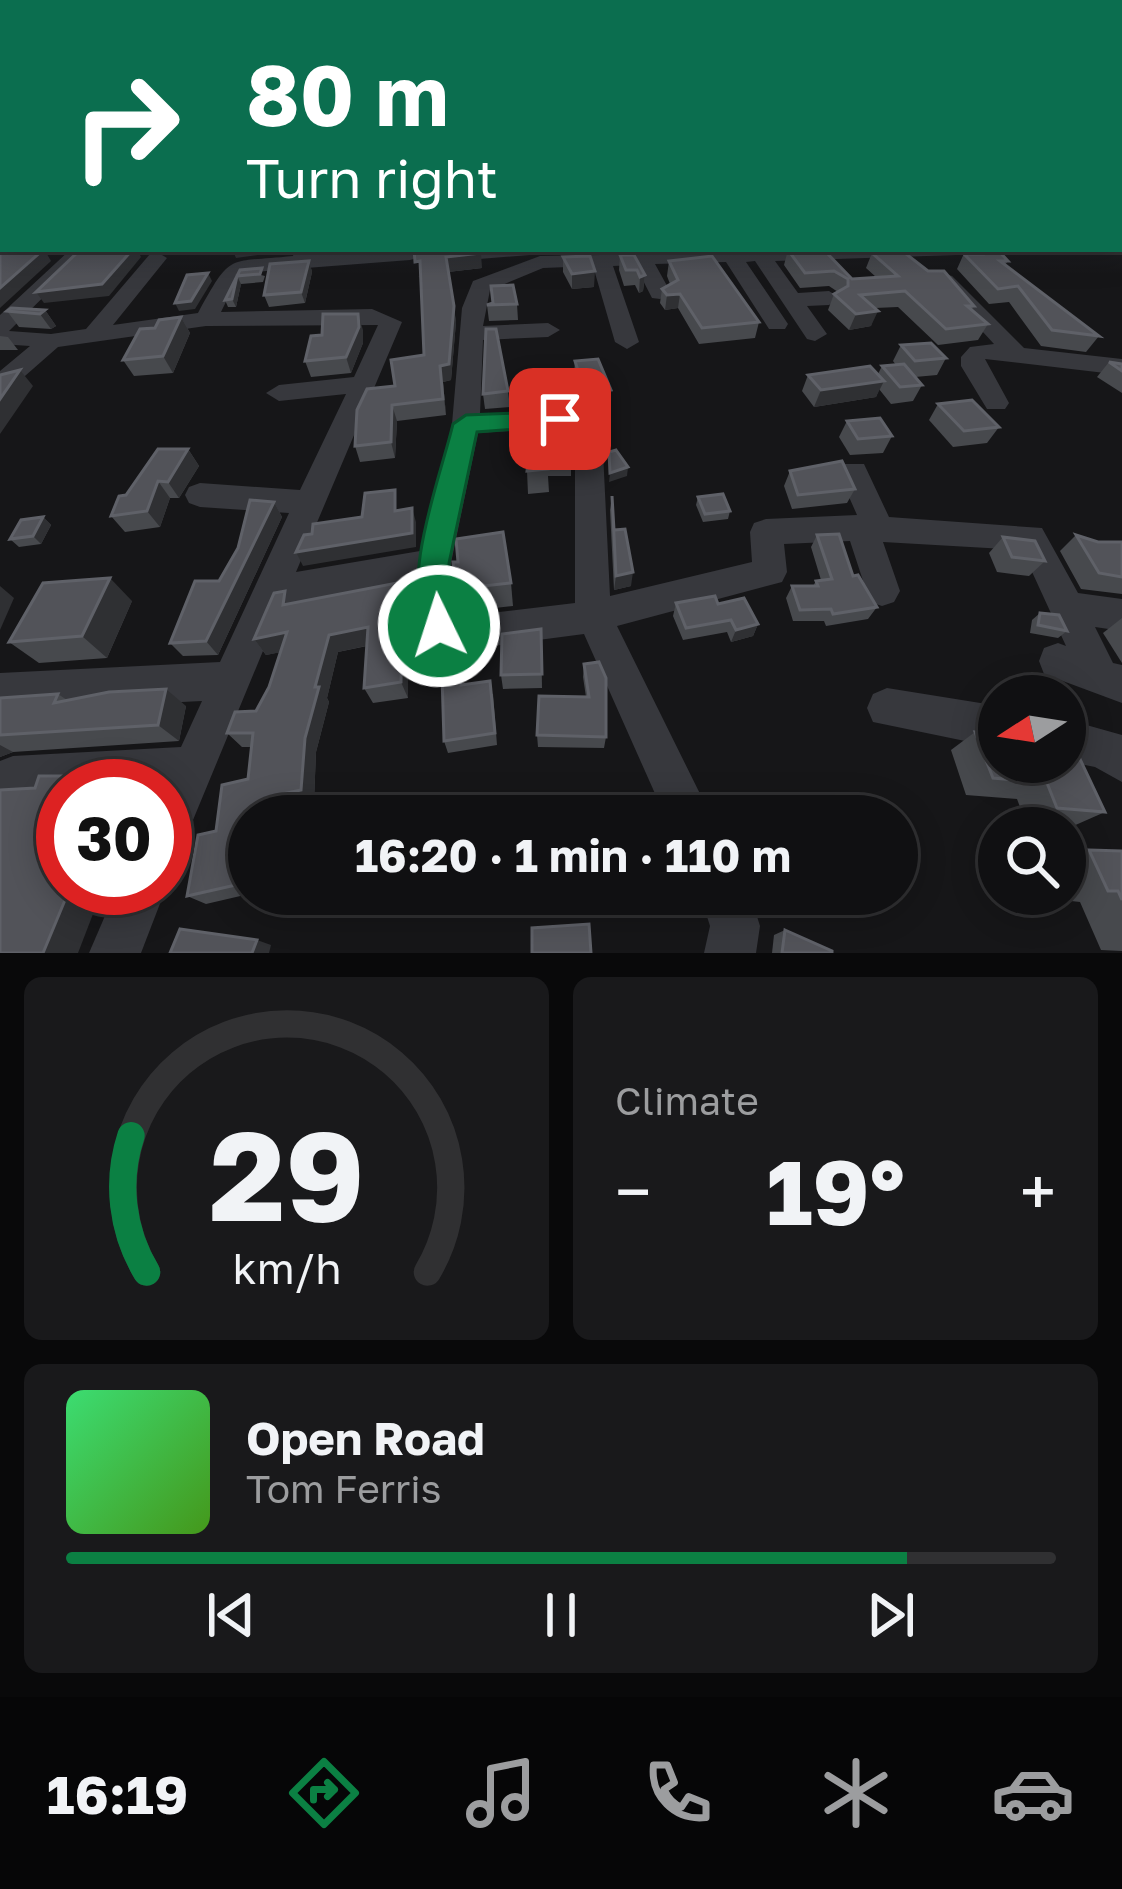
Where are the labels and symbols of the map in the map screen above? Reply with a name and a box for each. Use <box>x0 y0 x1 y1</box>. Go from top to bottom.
pin <box>509 368 611 470</box>
position arrow <box>376 563 502 689</box>
north arrow <box>978 675 1086 783</box>
speed limit sign: 30 <box>36 759 192 915</box>

